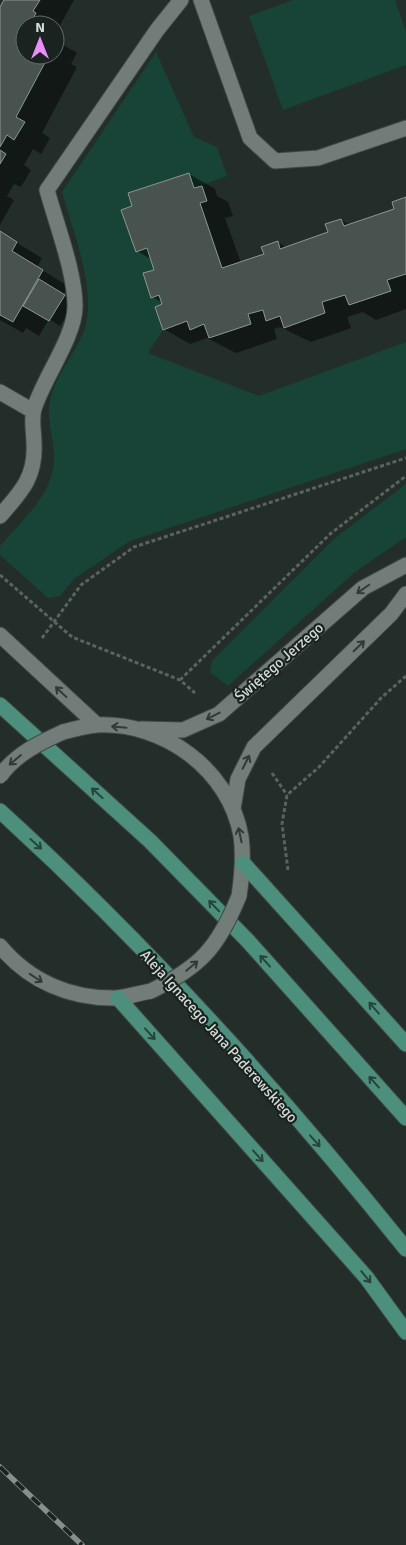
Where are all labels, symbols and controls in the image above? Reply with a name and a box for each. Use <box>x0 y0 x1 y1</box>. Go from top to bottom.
north arrow <box>15 15 65 65</box>
text: N <box>35 19 45 36</box>
one-way arrow <box>357 584 371 594</box>
street label: Świętego Jerzego <box>230 618 327 706</box>
one-way arrow <box>352 640 365 652</box>
one-way arrow <box>55 686 68 698</box>
one-way arrow <box>206 711 221 721</box>
one-way arrow <box>111 722 127 732</box>
one-way arrow <box>8 755 21 766</box>
one-way arrow <box>241 755 251 770</box>
one-way arrow <box>91 787 104 799</box>
one-way arrow <box>234 827 244 843</box>
one-way arrow <box>30 838 42 850</box>
one-way arrow <box>208 900 220 913</box>
street label: Aleja Ignacego Jana Paderewskiego <box>137 946 302 1126</box>
one-way arrow <box>260 954 271 967</box>
one-way arrow <box>186 961 199 972</box>
one-way arrow <box>29 973 43 983</box>
one-way arrow <box>368 1001 380 1014</box>
one-way arrow <box>144 1028 156 1041</box>
one-way arrow <box>368 1075 379 1088</box>
one-way arrow <box>309 1134 321 1147</box>
one-way arrow <box>252 1149 264 1162</box>
one-way arrow <box>360 1271 371 1284</box>

